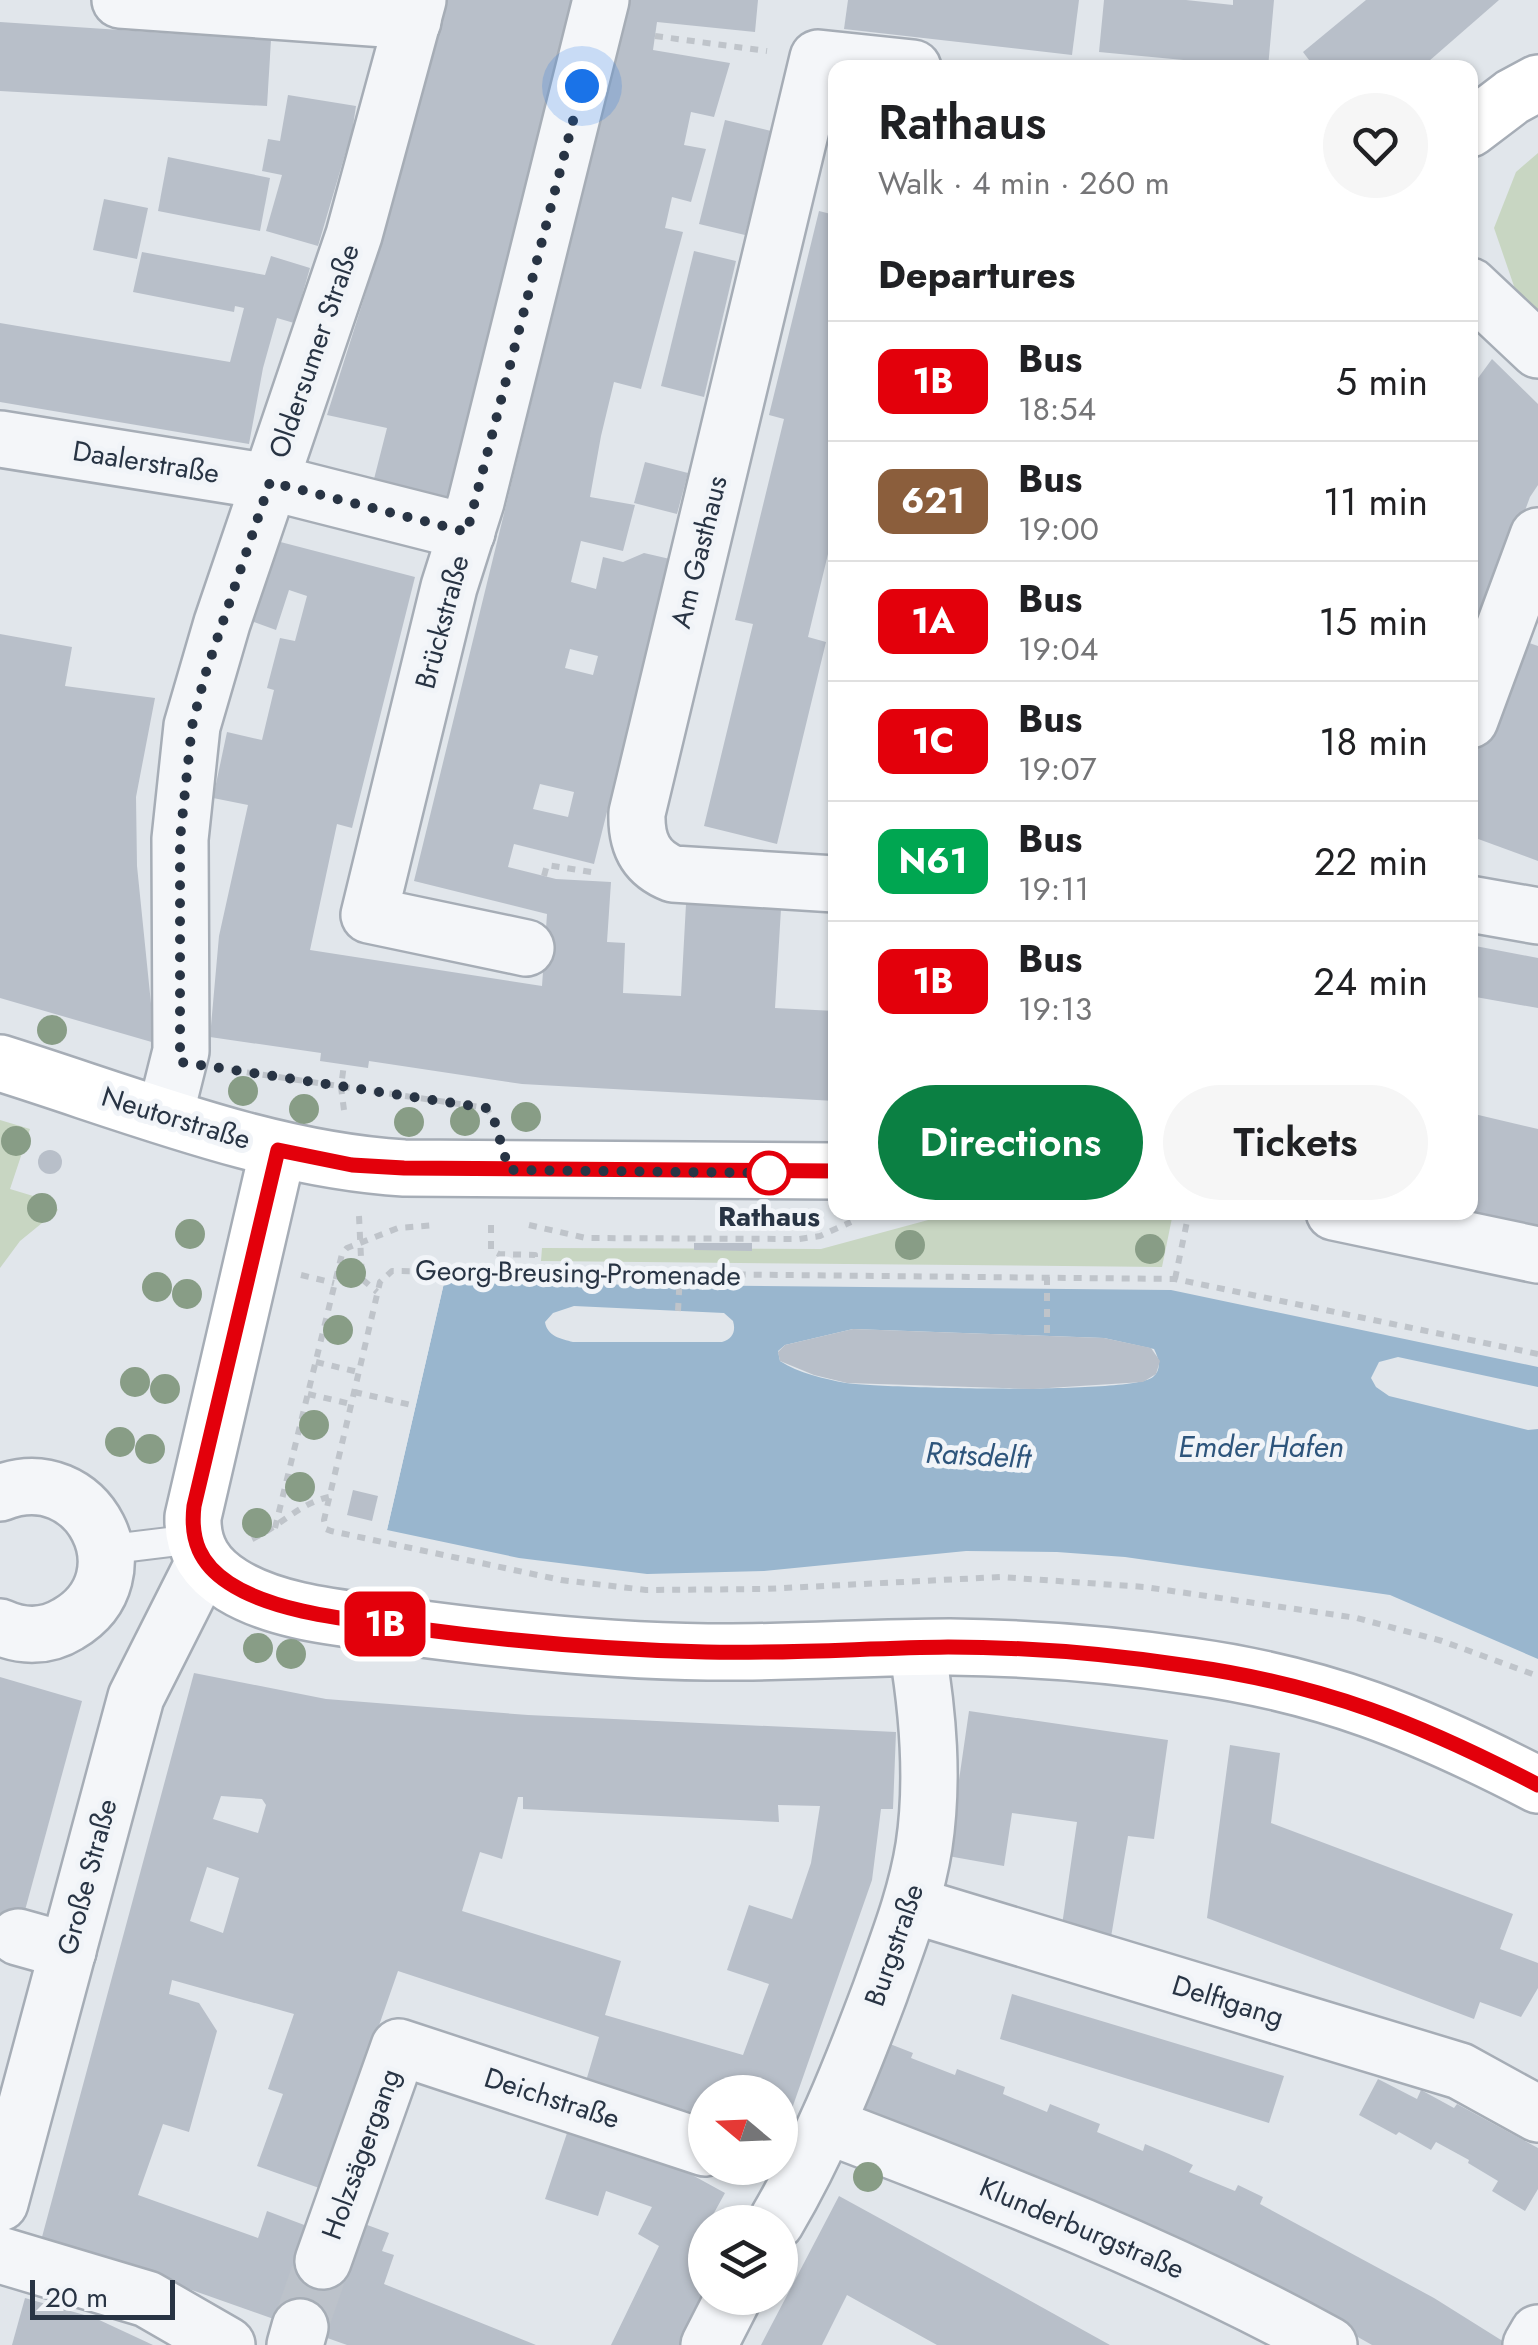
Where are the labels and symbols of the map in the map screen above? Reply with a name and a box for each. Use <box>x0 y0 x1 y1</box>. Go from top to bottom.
your location <box>557 61 607 111</box>
street label: Oldersumer Straße <box>258 238 370 464</box>
street label: Daalerstraße <box>70 430 222 494</box>
street label: Am Gasthaus <box>660 471 738 633</box>
street label: Brückstraße <box>404 551 480 693</box>
street label: Neutorstraße <box>96 1076 256 1160</box>
marker: Rathaus <box>748 1152 790 1194</box>
place label: Rathaus <box>718 1196 820 1237</box>
street label: Georg-Breusing-Promenade <box>415 1250 741 1296</box>
water label: Emder Hafen <box>1178 1425 1344 1468</box>
water label: Ratsdelft <box>924 1431 1034 1479</box>
line badge: 1B <box>340 1592 430 1656</box>
street label: Große Straße <box>46 1794 128 1960</box>
street label: Burgstraße <box>854 1878 934 2012</box>
street label: Delftgang <box>1167 1965 1289 2037</box>
street label: Deichstraße <box>479 2057 625 2139</box>
street label: Holzsägergang <box>311 2063 411 2245</box>
north arrow <box>688 2075 798 2185</box>
street label: Klunderburgstraße <box>973 2166 1191 2290</box>
scale bar <box>30 2275 175 2320</box>

